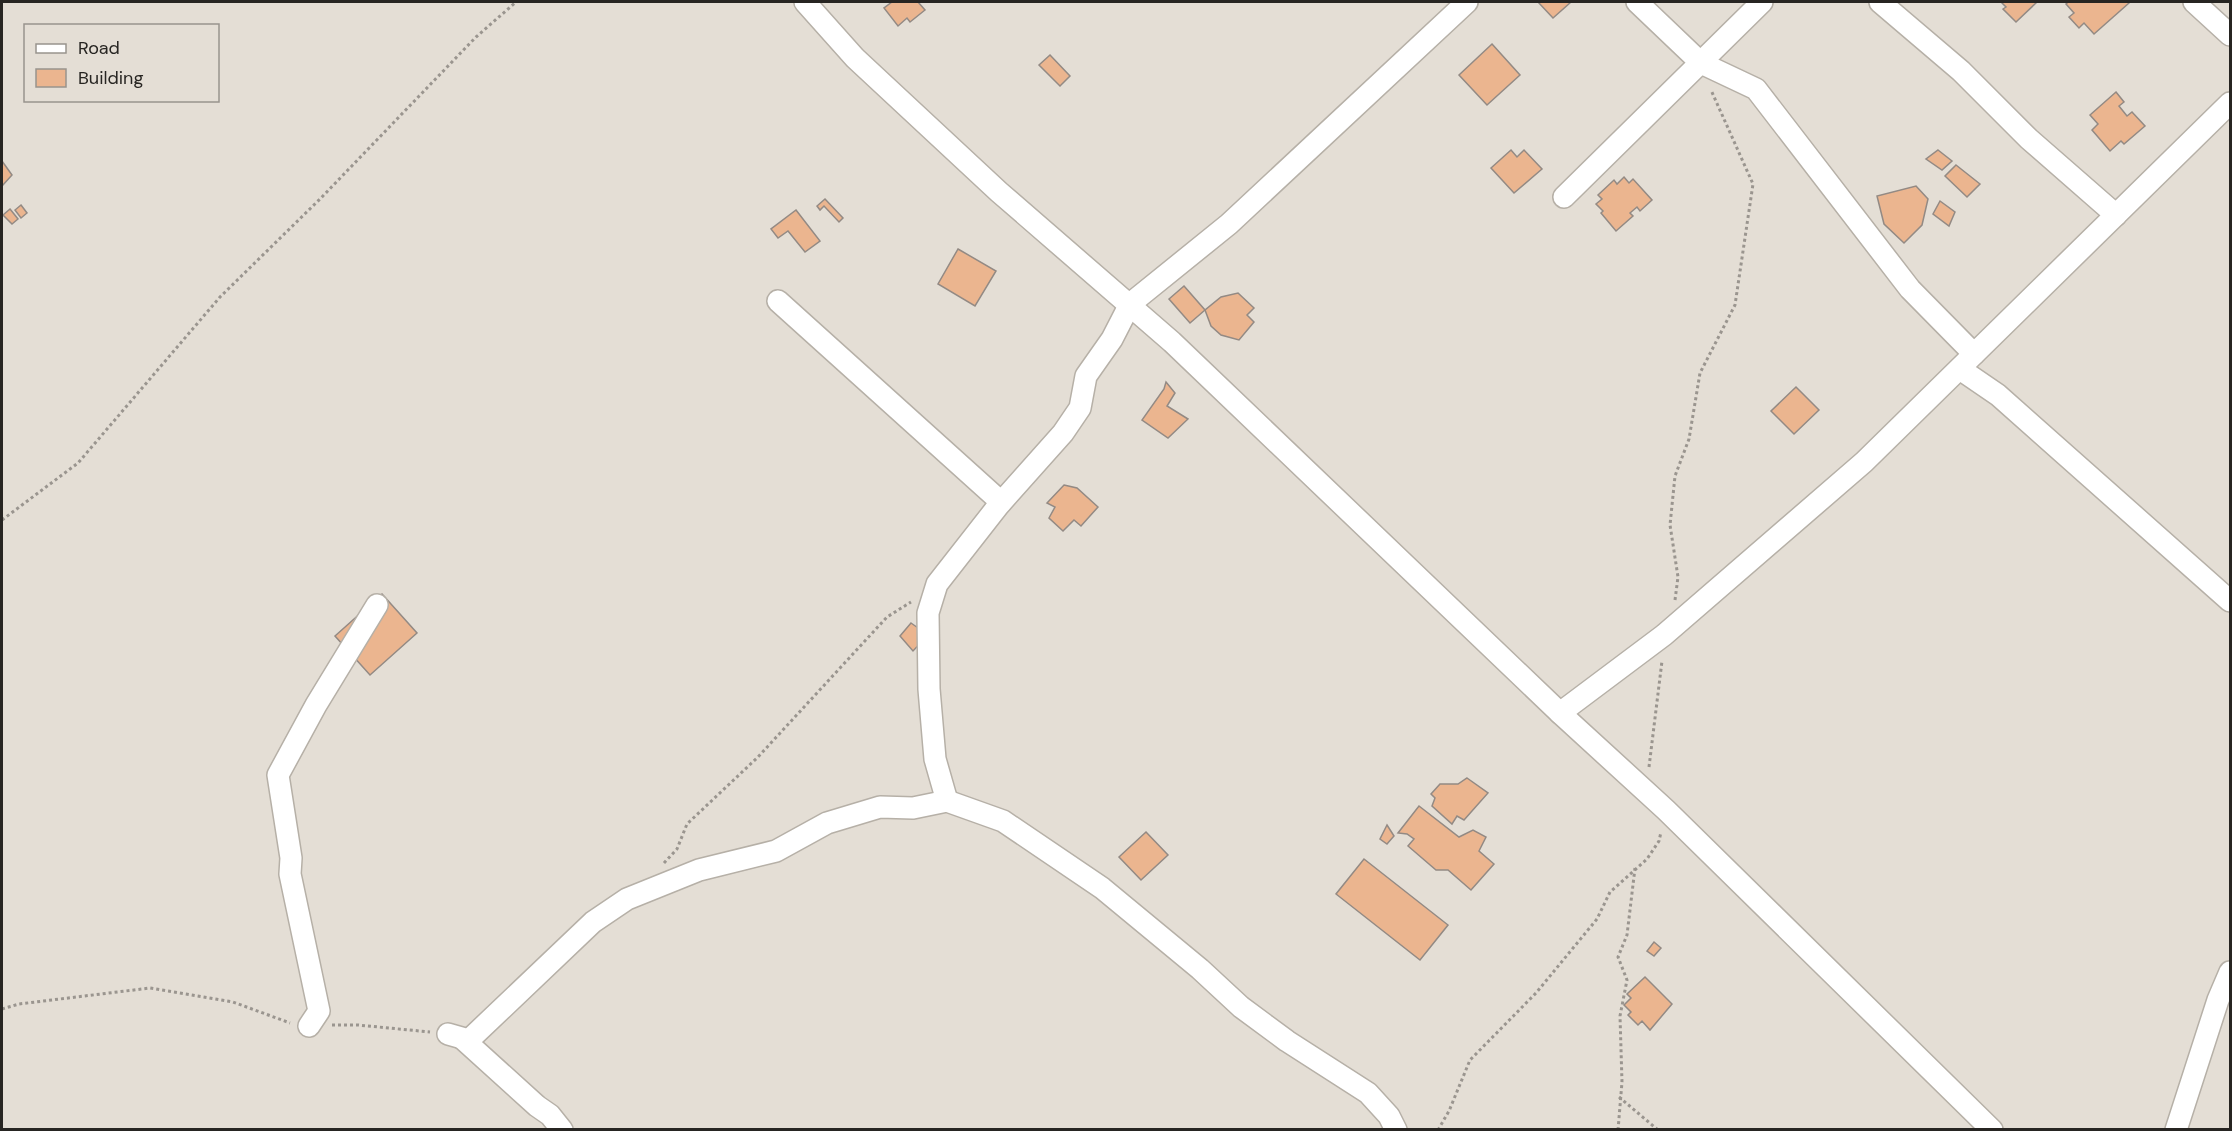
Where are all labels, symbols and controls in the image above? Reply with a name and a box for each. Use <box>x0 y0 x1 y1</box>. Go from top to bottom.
legend <box>24 24 219 102</box>
text: Road <box>78 36 120 60</box>
text: Building <box>78 66 143 90</box>

